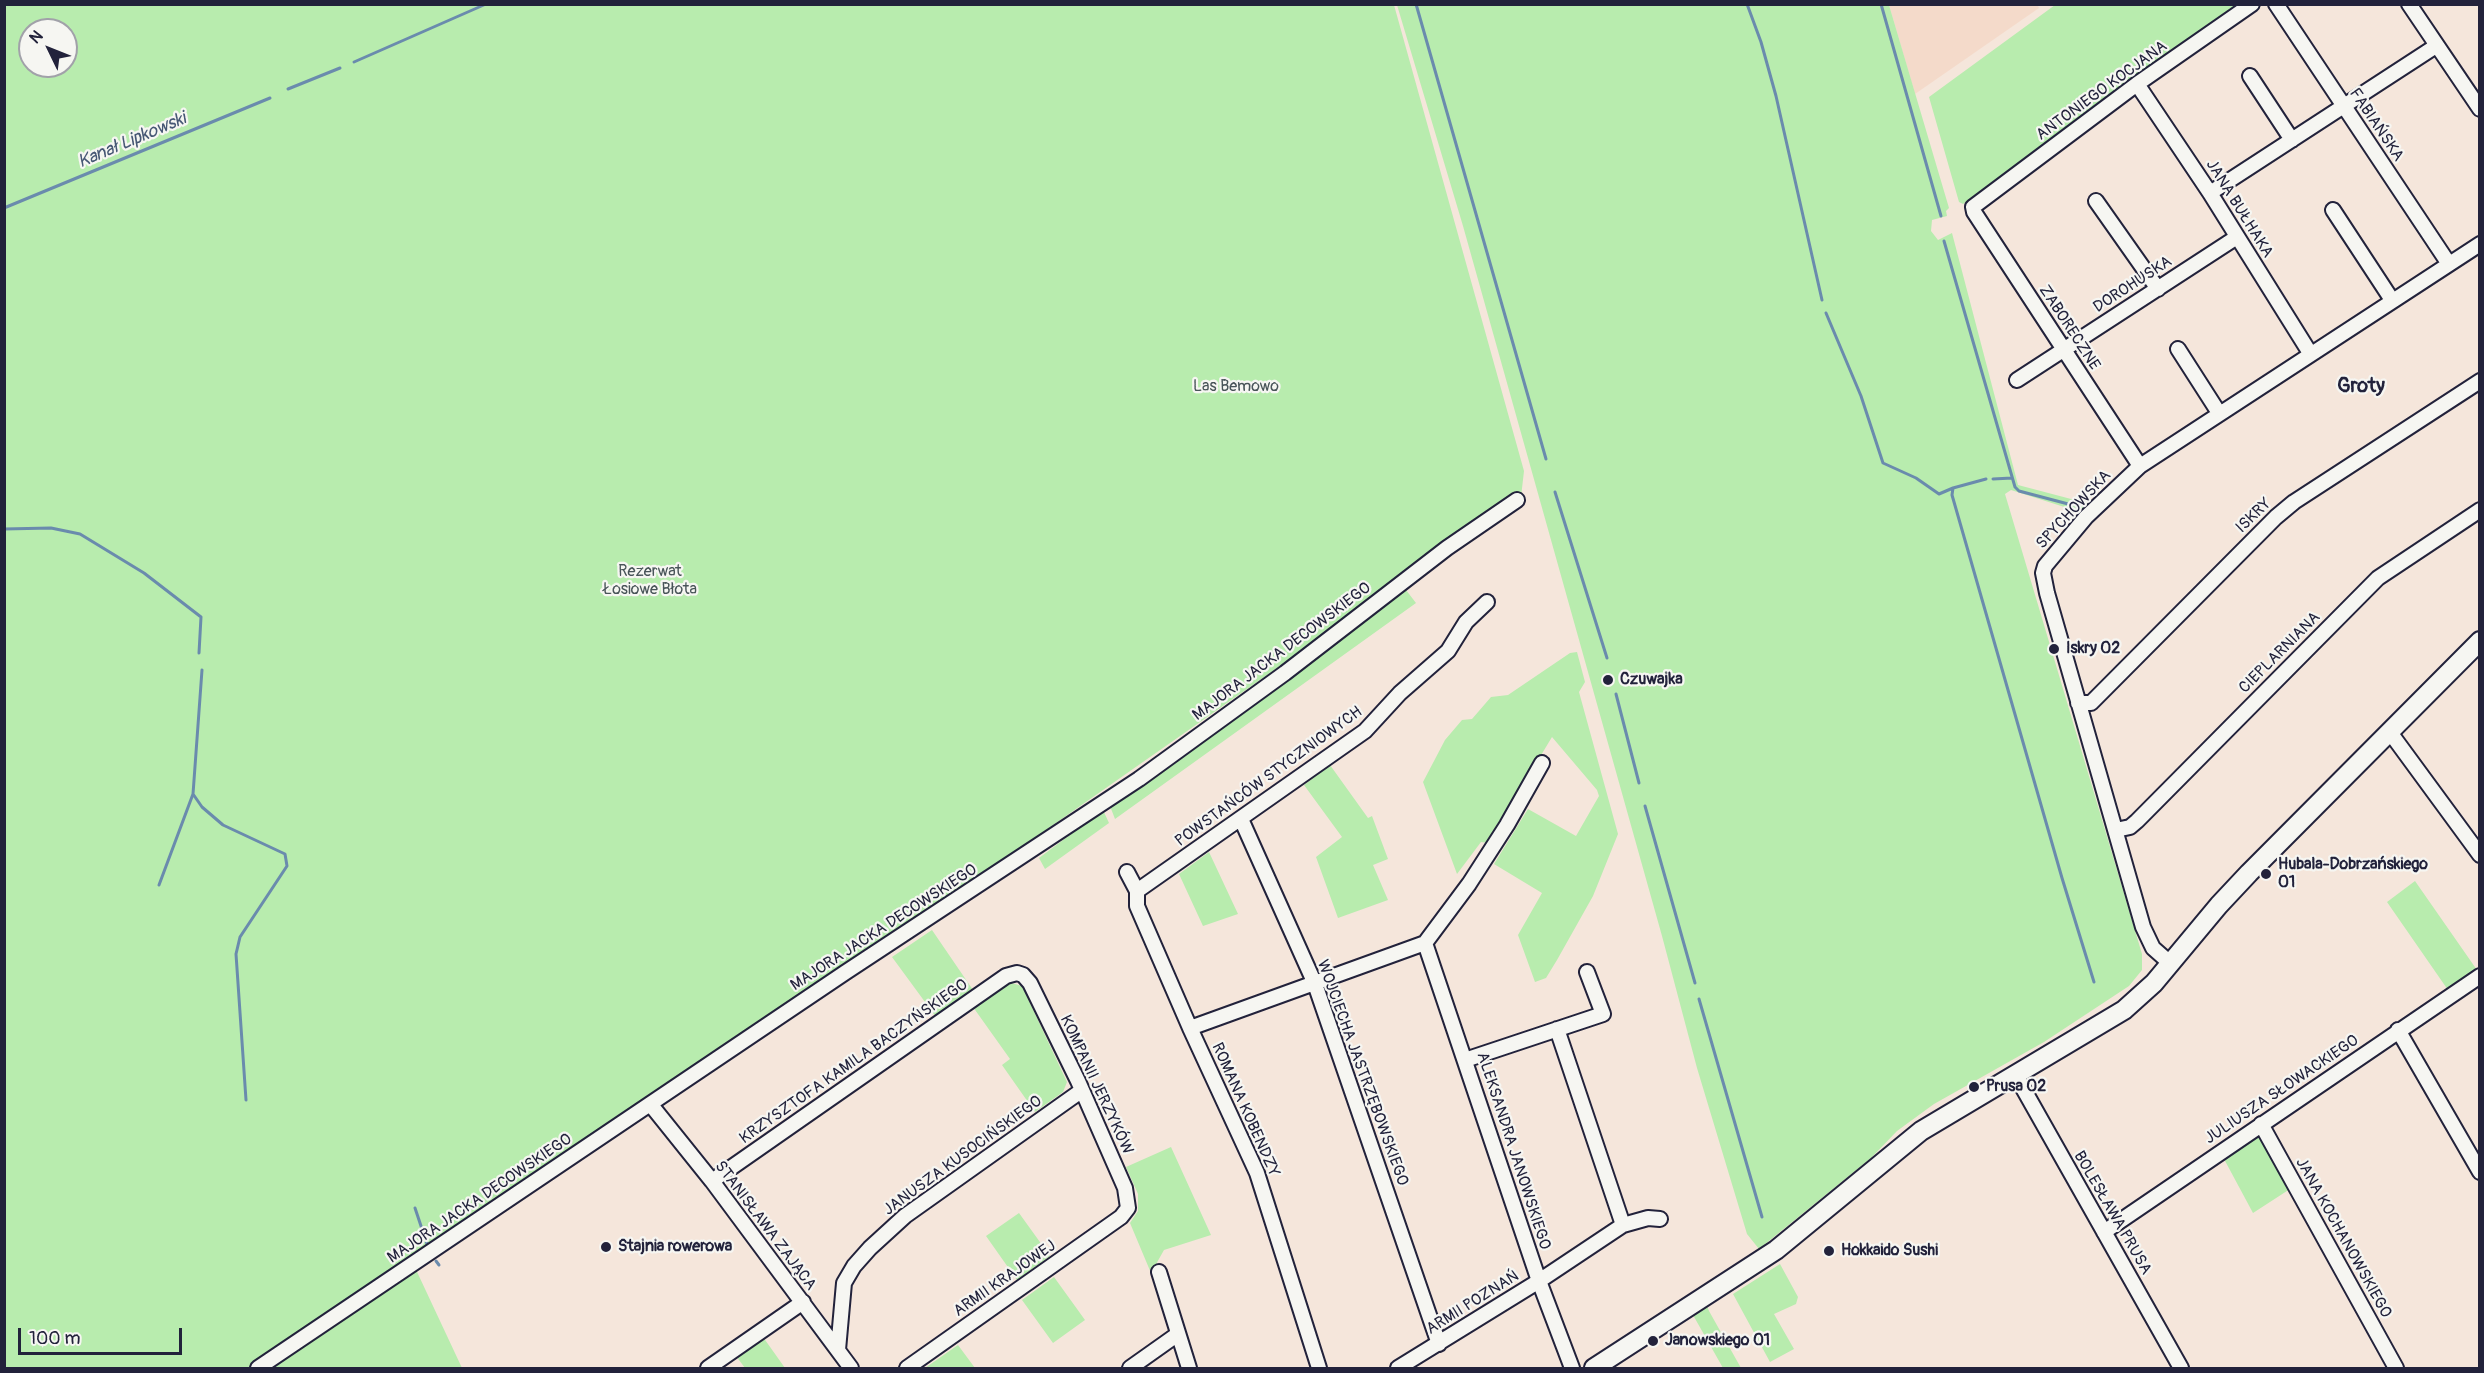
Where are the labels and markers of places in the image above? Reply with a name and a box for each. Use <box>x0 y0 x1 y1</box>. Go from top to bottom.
place label: Iskry 02 <box>2066 639 2120 659</box>
marker: Iskry 02 <box>2047 642 2061 656</box>
place label: Czuwajka <box>1620 670 1683 690</box>
marker: Czuwajka <box>1601 673 1615 687</box>
place label: Hubala-Dobrzańskiego 01 <box>2278 855 2428 893</box>
marker: Hubala-Dobrzańskiego 01 <box>2259 867 2273 881</box>
place label: Prusa 02 <box>1986 1077 2046 1097</box>
marker: Prusa 02 <box>1967 1080 1981 1094</box>
place label: Stajnia rowerowa <box>618 1237 732 1257</box>
marker: Stajnia rowerowa <box>599 1240 613 1254</box>
place label: Hokkaido Sushi <box>1841 1241 1938 1261</box>
marker: Hokkaido Sushi <box>1822 1244 1836 1258</box>
place label: Janowskiego 01 <box>1665 1331 1770 1351</box>
marker: Janowskiego 01 <box>1646 1334 1660 1348</box>

